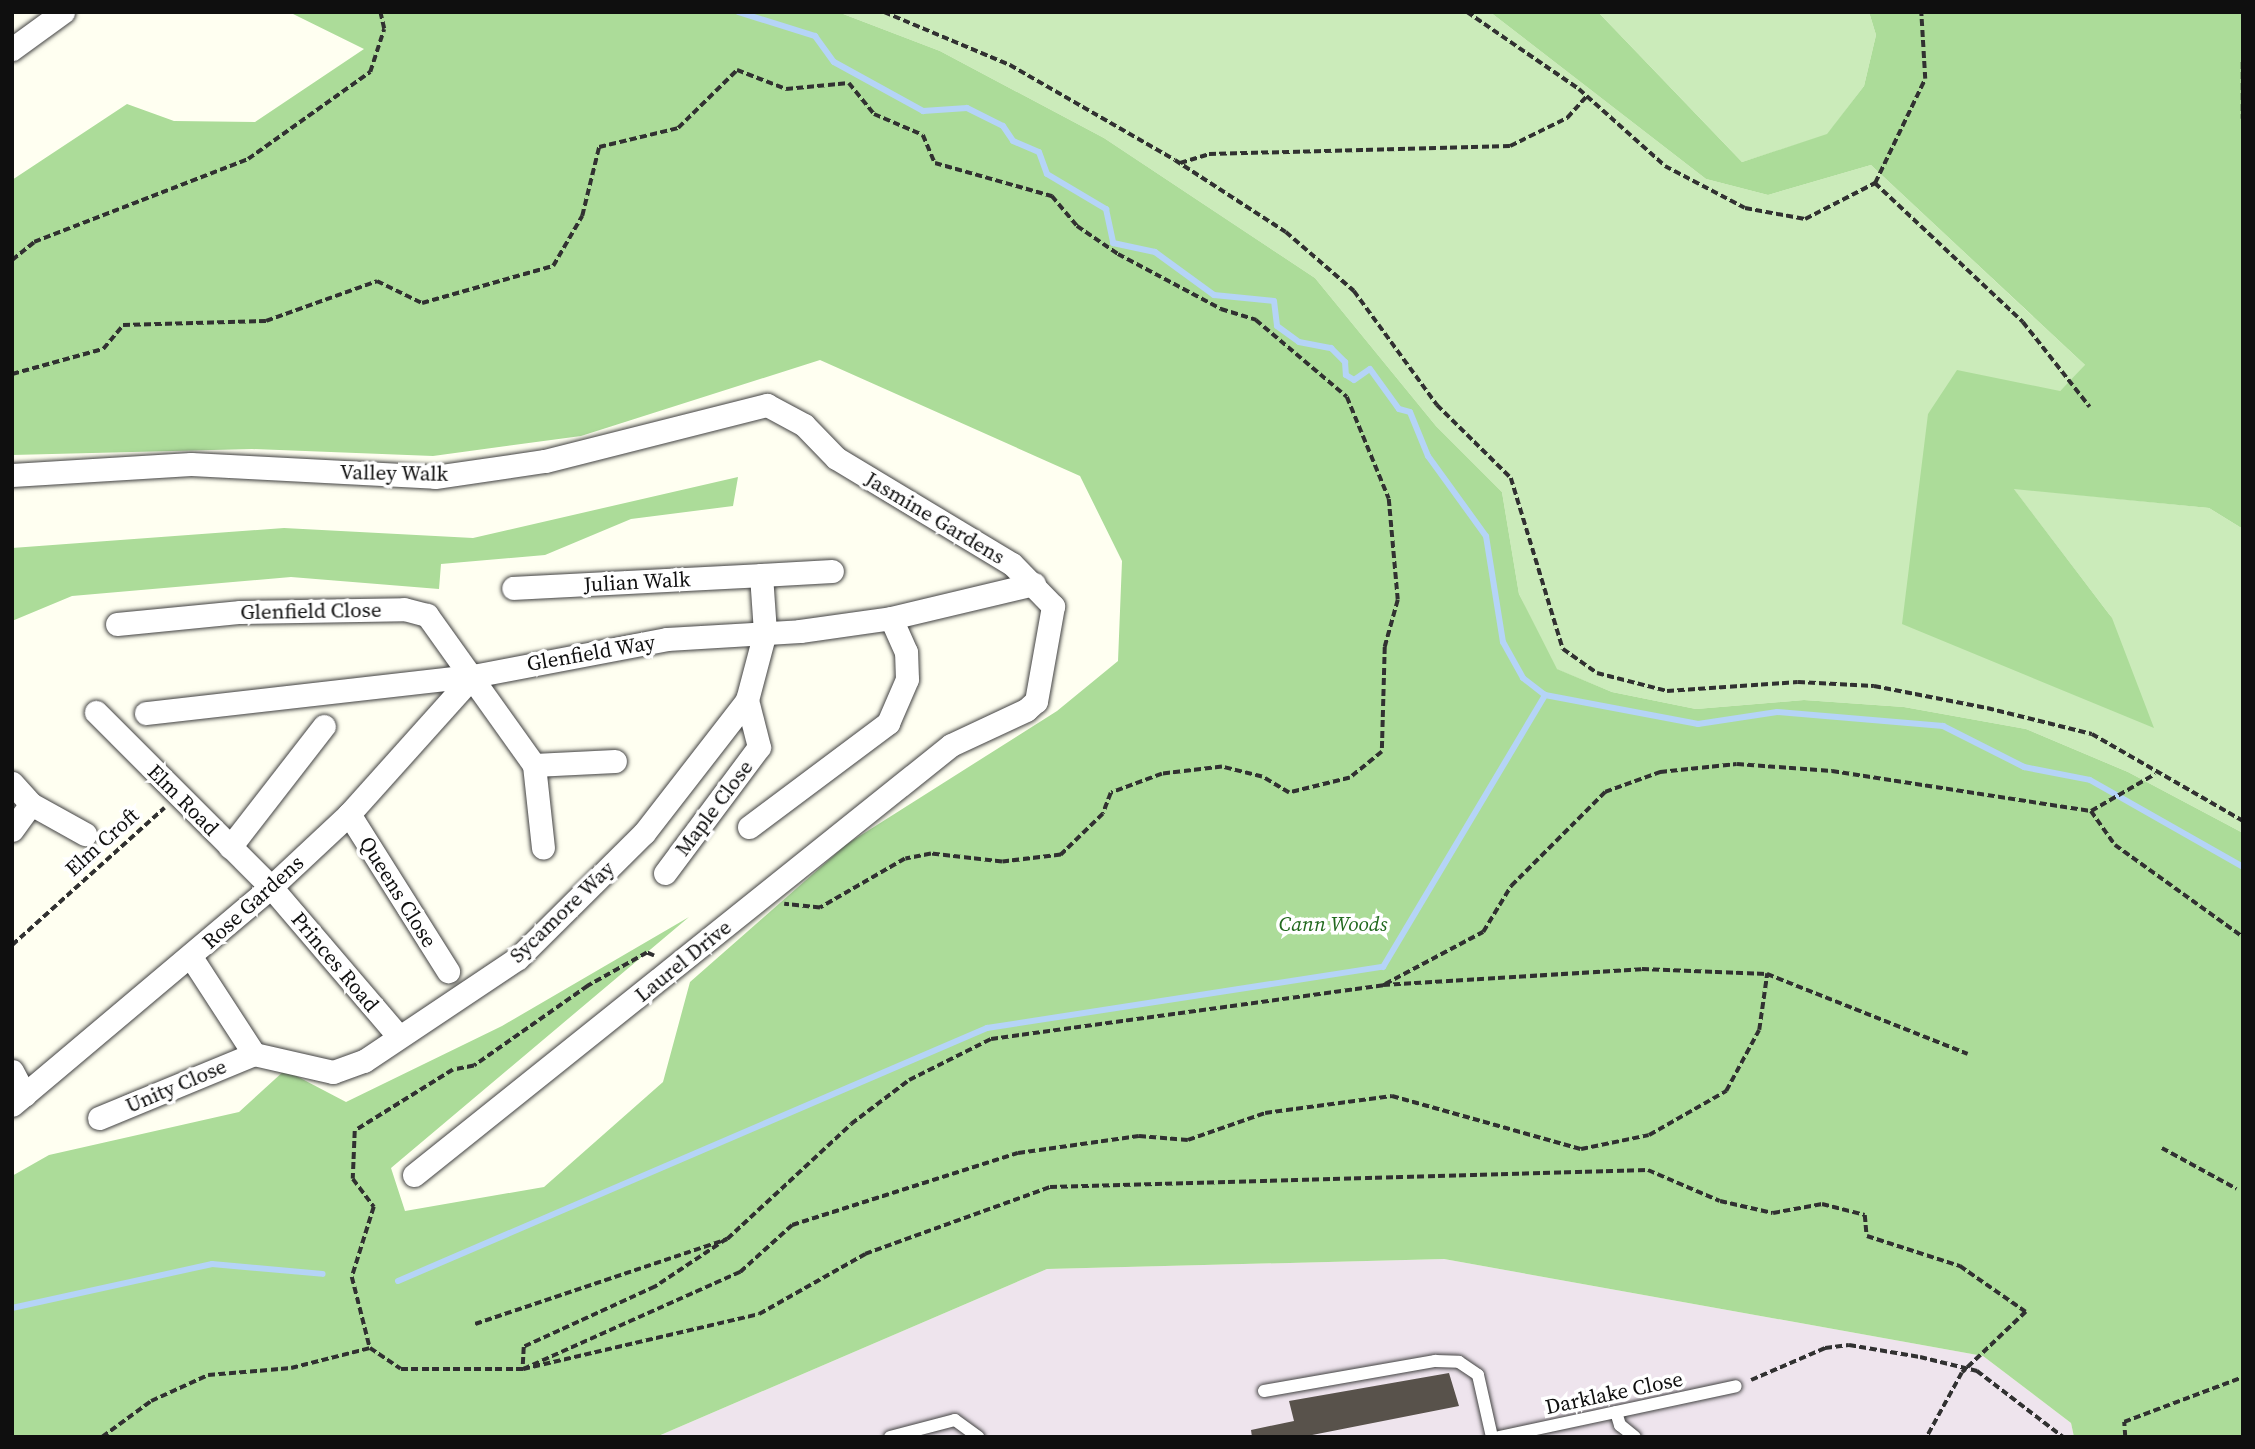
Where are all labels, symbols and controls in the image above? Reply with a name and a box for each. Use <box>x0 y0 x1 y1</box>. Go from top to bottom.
street label: Valley Walk <box>339 459 449 487</box>
street label: Jasmine Gardens <box>861 466 1009 570</box>
street label: Julian Walk <box>583 567 691 597</box>
street label: Glenfield Close <box>240 597 382 625</box>
street label: Glenfield Way <box>525 629 657 677</box>
street label: Maple Close <box>670 755 758 861</box>
street label: Elm Road <box>142 759 224 841</box>
street label: Elm Croft <box>60 803 144 881</box>
street label: Queens Close <box>354 832 442 952</box>
street label: Rose Gardens <box>197 850 309 954</box>
street label: Sycamore Way <box>504 856 620 968</box>
street label: Princes Road <box>286 907 384 1017</box>
park label: Cann Woods <box>1279 911 1387 937</box>
street label: Laurel Drive <box>630 915 736 1007</box>
street label: Unity Close <box>122 1054 230 1118</box>
street label: Darklake Close <box>1543 1366 1685 1420</box>

